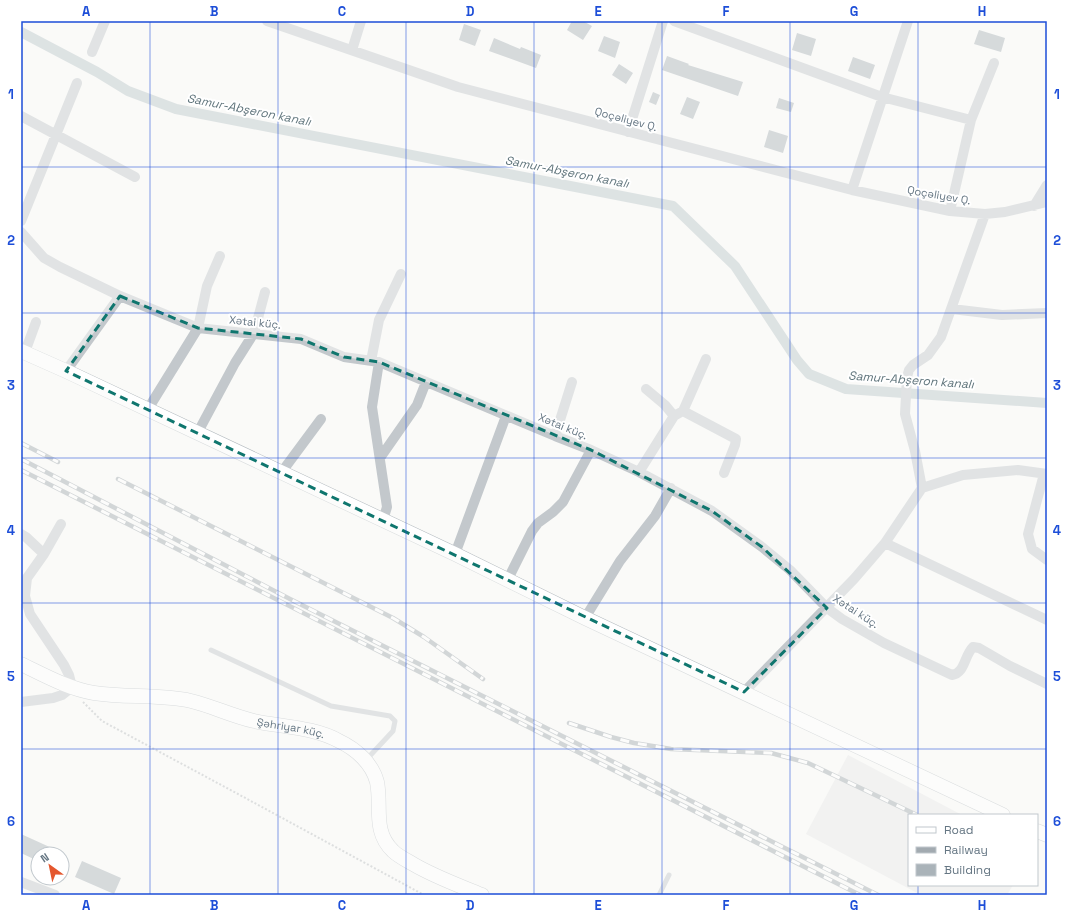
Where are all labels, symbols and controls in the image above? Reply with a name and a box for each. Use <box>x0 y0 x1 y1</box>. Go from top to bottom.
text: A <box>82 3 91 20</box>
text: B <box>210 3 219 20</box>
text: C <box>338 3 346 20</box>
text: D <box>466 3 475 20</box>
text: E <box>594 3 602 20</box>
text: F <box>723 3 730 20</box>
text: G <box>850 3 858 20</box>
text: H <box>978 3 986 20</box>
text: 1 <box>8 86 14 103</box>
text: 1 <box>1054 86 1060 103</box>
water label: Samur-Abşeron kanalı <box>186 90 313 130</box>
street label: Qoçəliyev Q. <box>593 104 659 134</box>
water label: Samur-Abşeron kanalı <box>504 152 631 192</box>
street label: Qoçəliyev Q. <box>906 183 972 208</box>
text: 2 <box>7 232 15 249</box>
text: 2 <box>1053 232 1061 249</box>
street label: Xətai küç. <box>228 312 282 332</box>
water label: Samur-Abşeron kanalı <box>848 368 975 392</box>
text: 3 <box>7 377 15 394</box>
text: 3 <box>1053 377 1061 394</box>
street label: Xətai küç. <box>536 410 590 442</box>
text: 4 <box>7 522 15 539</box>
text: 4 <box>1053 522 1061 539</box>
street label: Xətai küç. <box>830 591 882 631</box>
text: 5 <box>7 668 15 685</box>
text: 5 <box>1053 668 1061 685</box>
street label: Şəhriyar küç. <box>256 715 327 741</box>
text: 6 <box>7 813 15 830</box>
text: 6 <box>1053 813 1061 830</box>
legend <box>908 814 1038 886</box>
text: Road <box>944 822 973 838</box>
text: Railway <box>944 842 988 858</box>
north arrow <box>30 846 70 886</box>
text: N <box>38 850 51 865</box>
text: Building <box>944 862 991 878</box>
text: A <box>82 897 91 914</box>
text: B <box>210 897 219 914</box>
text: C <box>338 897 346 914</box>
text: D <box>466 897 475 914</box>
text: E <box>594 897 602 914</box>
text: F <box>723 897 730 914</box>
text: G <box>850 897 858 914</box>
text: H <box>978 897 986 914</box>

